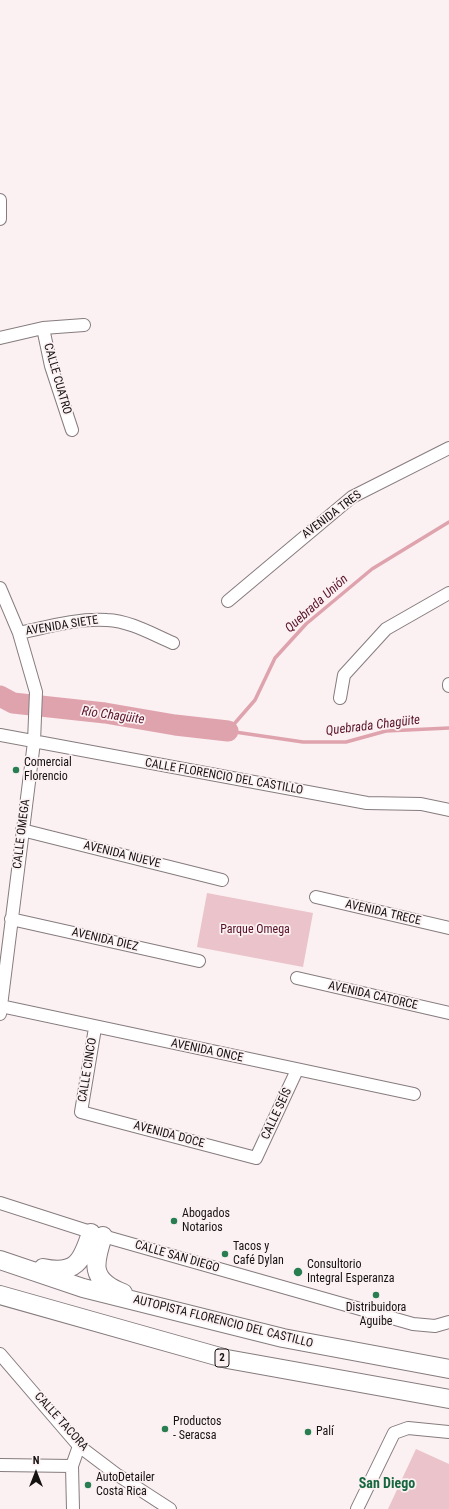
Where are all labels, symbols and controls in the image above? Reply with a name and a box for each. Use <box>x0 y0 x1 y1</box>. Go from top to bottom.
street label: CALLE CUATRO <box>40 342 74 416</box>
street label: AVENIDA TRES <box>299 488 365 542</box>
water label: Quebrada Unión <box>282 572 352 636</box>
street label: AVENIDA SIETE <box>25 613 99 639</box>
water label: Río Chagüite <box>81 704 145 728</box>
water label: Quebrada Chagüite <box>325 712 421 740</box>
place label: Comercial Florencio <box>24 756 72 784</box>
street label: CALLE FLORENCIO DEL CASTILLO <box>144 756 304 798</box>
marker: Comercial Florencio <box>11 765 21 775</box>
street label: CALLE OMEGA <box>11 798 33 870</box>
street label: AVENIDA NUEVE <box>82 838 162 872</box>
street label: AVENIDA TRECE <box>344 897 422 929</box>
park label: Parque Omega <box>220 923 290 937</box>
street label: AVENIDA DIEZ <box>70 925 140 955</box>
street label: AVENIDA CATORCE <box>327 979 419 1013</box>
street label: AVENIDA ONCE <box>170 1036 244 1066</box>
street label: CALLE CINCO <box>76 1037 100 1103</box>
street label: CALLE SEÍS <box>259 1086 295 1142</box>
street label: AVENIDA DOCE <box>132 1119 206 1151</box>
place label: Abogados Notarios <box>182 1207 230 1235</box>
marker: Abogados Notarios <box>169 1216 179 1226</box>
street label: CALLE SAN DIEGO <box>133 1238 221 1276</box>
place label: Tacos y Café Dylan <box>233 1240 284 1268</box>
marker: Tacos y Café Dylan <box>220 1249 230 1259</box>
place label: Consultorio Integral Esperanza <box>307 1258 395 1286</box>
marker: Consultorio Integral Esperanza <box>292 1266 304 1278</box>
marker: Distribuidora Aguibe <box>371 1290 381 1300</box>
street label: AUTOPISTA FLORENCIO DEL CASTILLO <box>132 1293 314 1351</box>
place label: Distribuidora Aguibe <box>346 1301 406 1329</box>
road number: 2 <box>215 1349 229 1367</box>
street label: CALLE TACORA <box>31 1390 91 1454</box>
place label: Productos - Seracsa <box>173 1415 221 1443</box>
marker: Productos - Seracsa <box>160 1424 170 1434</box>
place label: Palí <box>316 1425 334 1439</box>
marker: Palí <box>303 1427 313 1437</box>
north arrow <box>16 1453 56 1493</box>
text: N <box>33 1454 39 1467</box>
place label: AutoDetailer Costa Rica <box>96 1471 155 1499</box>
district label: San Diego <box>359 1476 415 1492</box>
marker: AutoDetailer Costa Rica <box>83 1480 93 1490</box>

